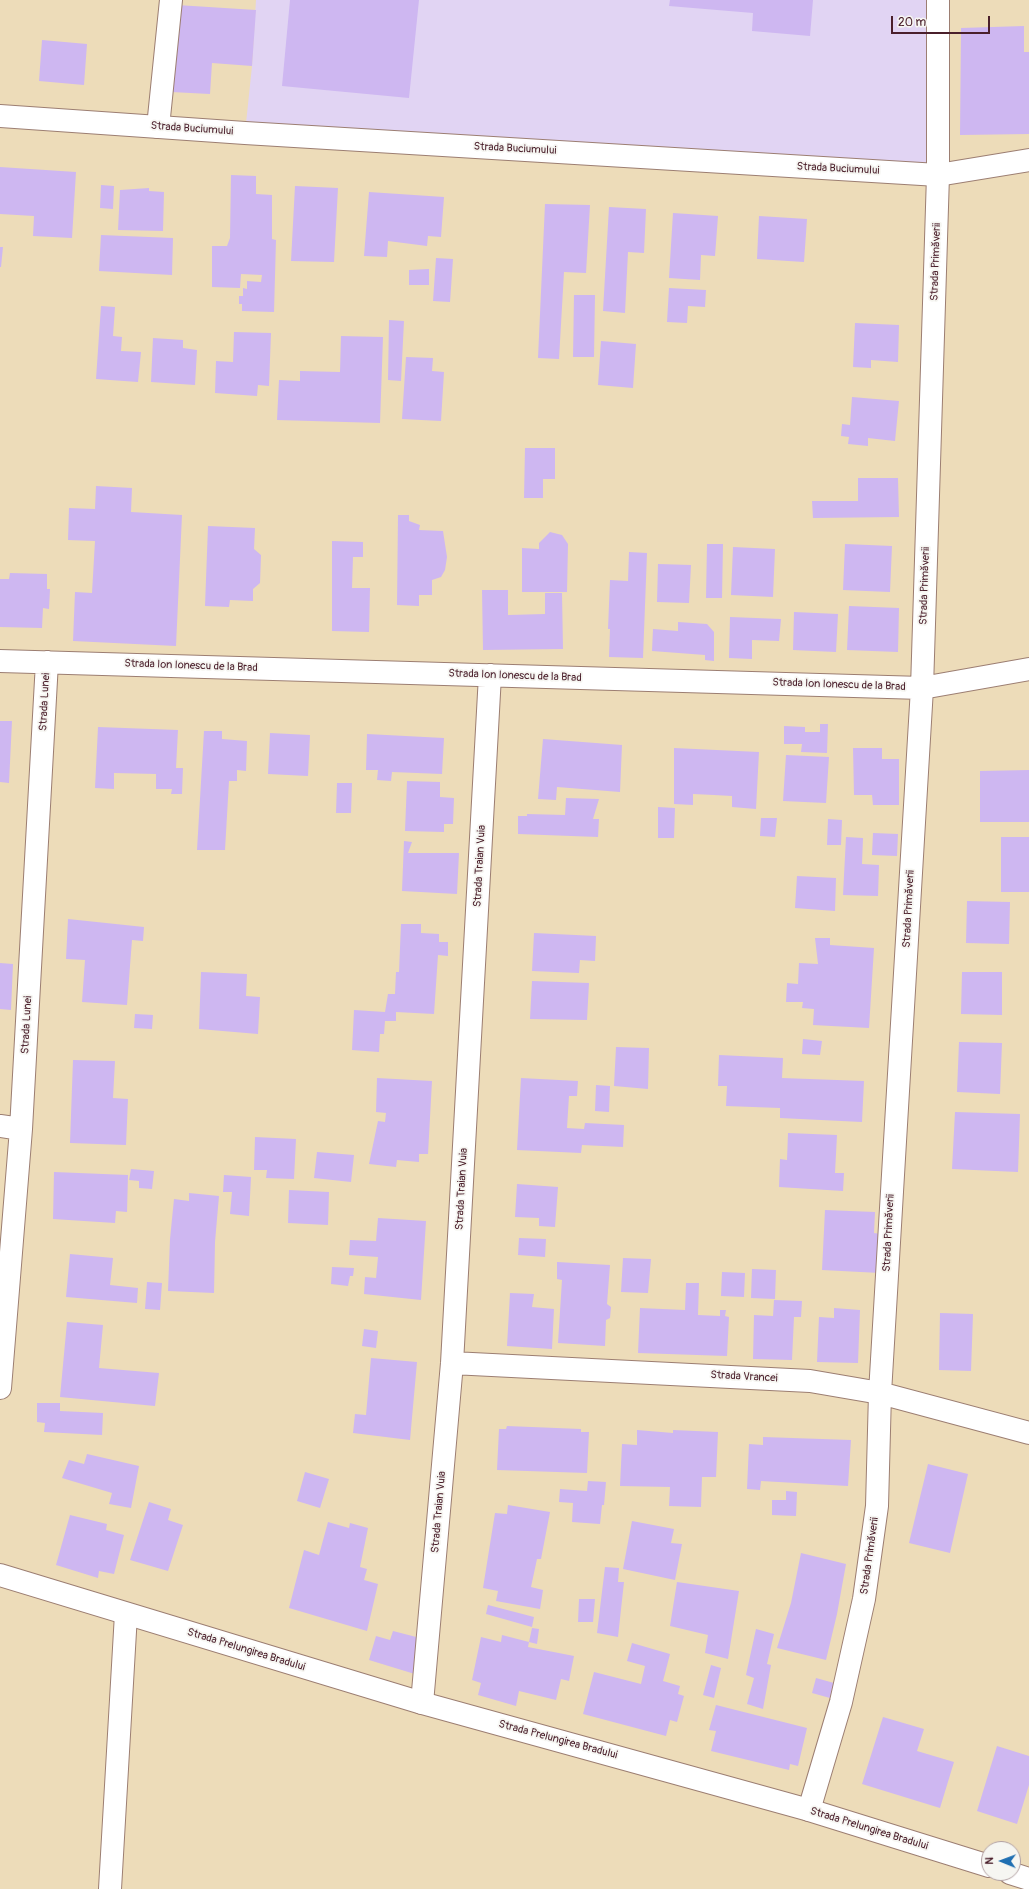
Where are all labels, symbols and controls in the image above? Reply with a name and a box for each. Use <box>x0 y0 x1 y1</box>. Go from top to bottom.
scale bar <box>893 8 992 34</box>
text: 20 m <box>898 15 926 30</box>
street label: Strada Buciumului <box>150 120 234 138</box>
street label: Strada Buciumului <box>473 140 557 158</box>
street label: Strada Buciumului <box>796 160 880 178</box>
street label: Strada Primăverii <box>928 223 944 301</box>
street label: Strada Primăverii <box>917 547 933 625</box>
street label: Strada Ion Ionescu de la Brad <box>124 657 258 675</box>
street label: Strada Ion Ionescu de la Brad <box>448 667 582 685</box>
street label: Strada Lunei <box>37 673 53 731</box>
street label: Strada Ion Ionescu de la Brad <box>772 676 906 694</box>
street label: Strada Traian Vuia <box>471 825 489 907</box>
street label: Strada Primăverii <box>900 870 918 948</box>
street label: Strada Lunei <box>19 996 35 1054</box>
street label: Strada Traian Vuia <box>453 1148 471 1230</box>
street label: Strada Primăverii <box>880 1194 898 1272</box>
street label: Strada Vrancei <box>710 1369 778 1385</box>
street label: Strada Traian Vuia <box>429 1471 449 1553</box>
street label: Strada Primăverii <box>858 1517 882 1595</box>
street label: Strada Prelungirea Bradului <box>185 1626 307 1674</box>
street label: Strada Prelungirea Bradului <box>497 1718 619 1762</box>
street label: Strada Prelungirea Bradului <box>808 1805 930 1853</box>
north arrow <box>981 1841 1021 1881</box>
text: N <box>983 1857 996 1865</box>

